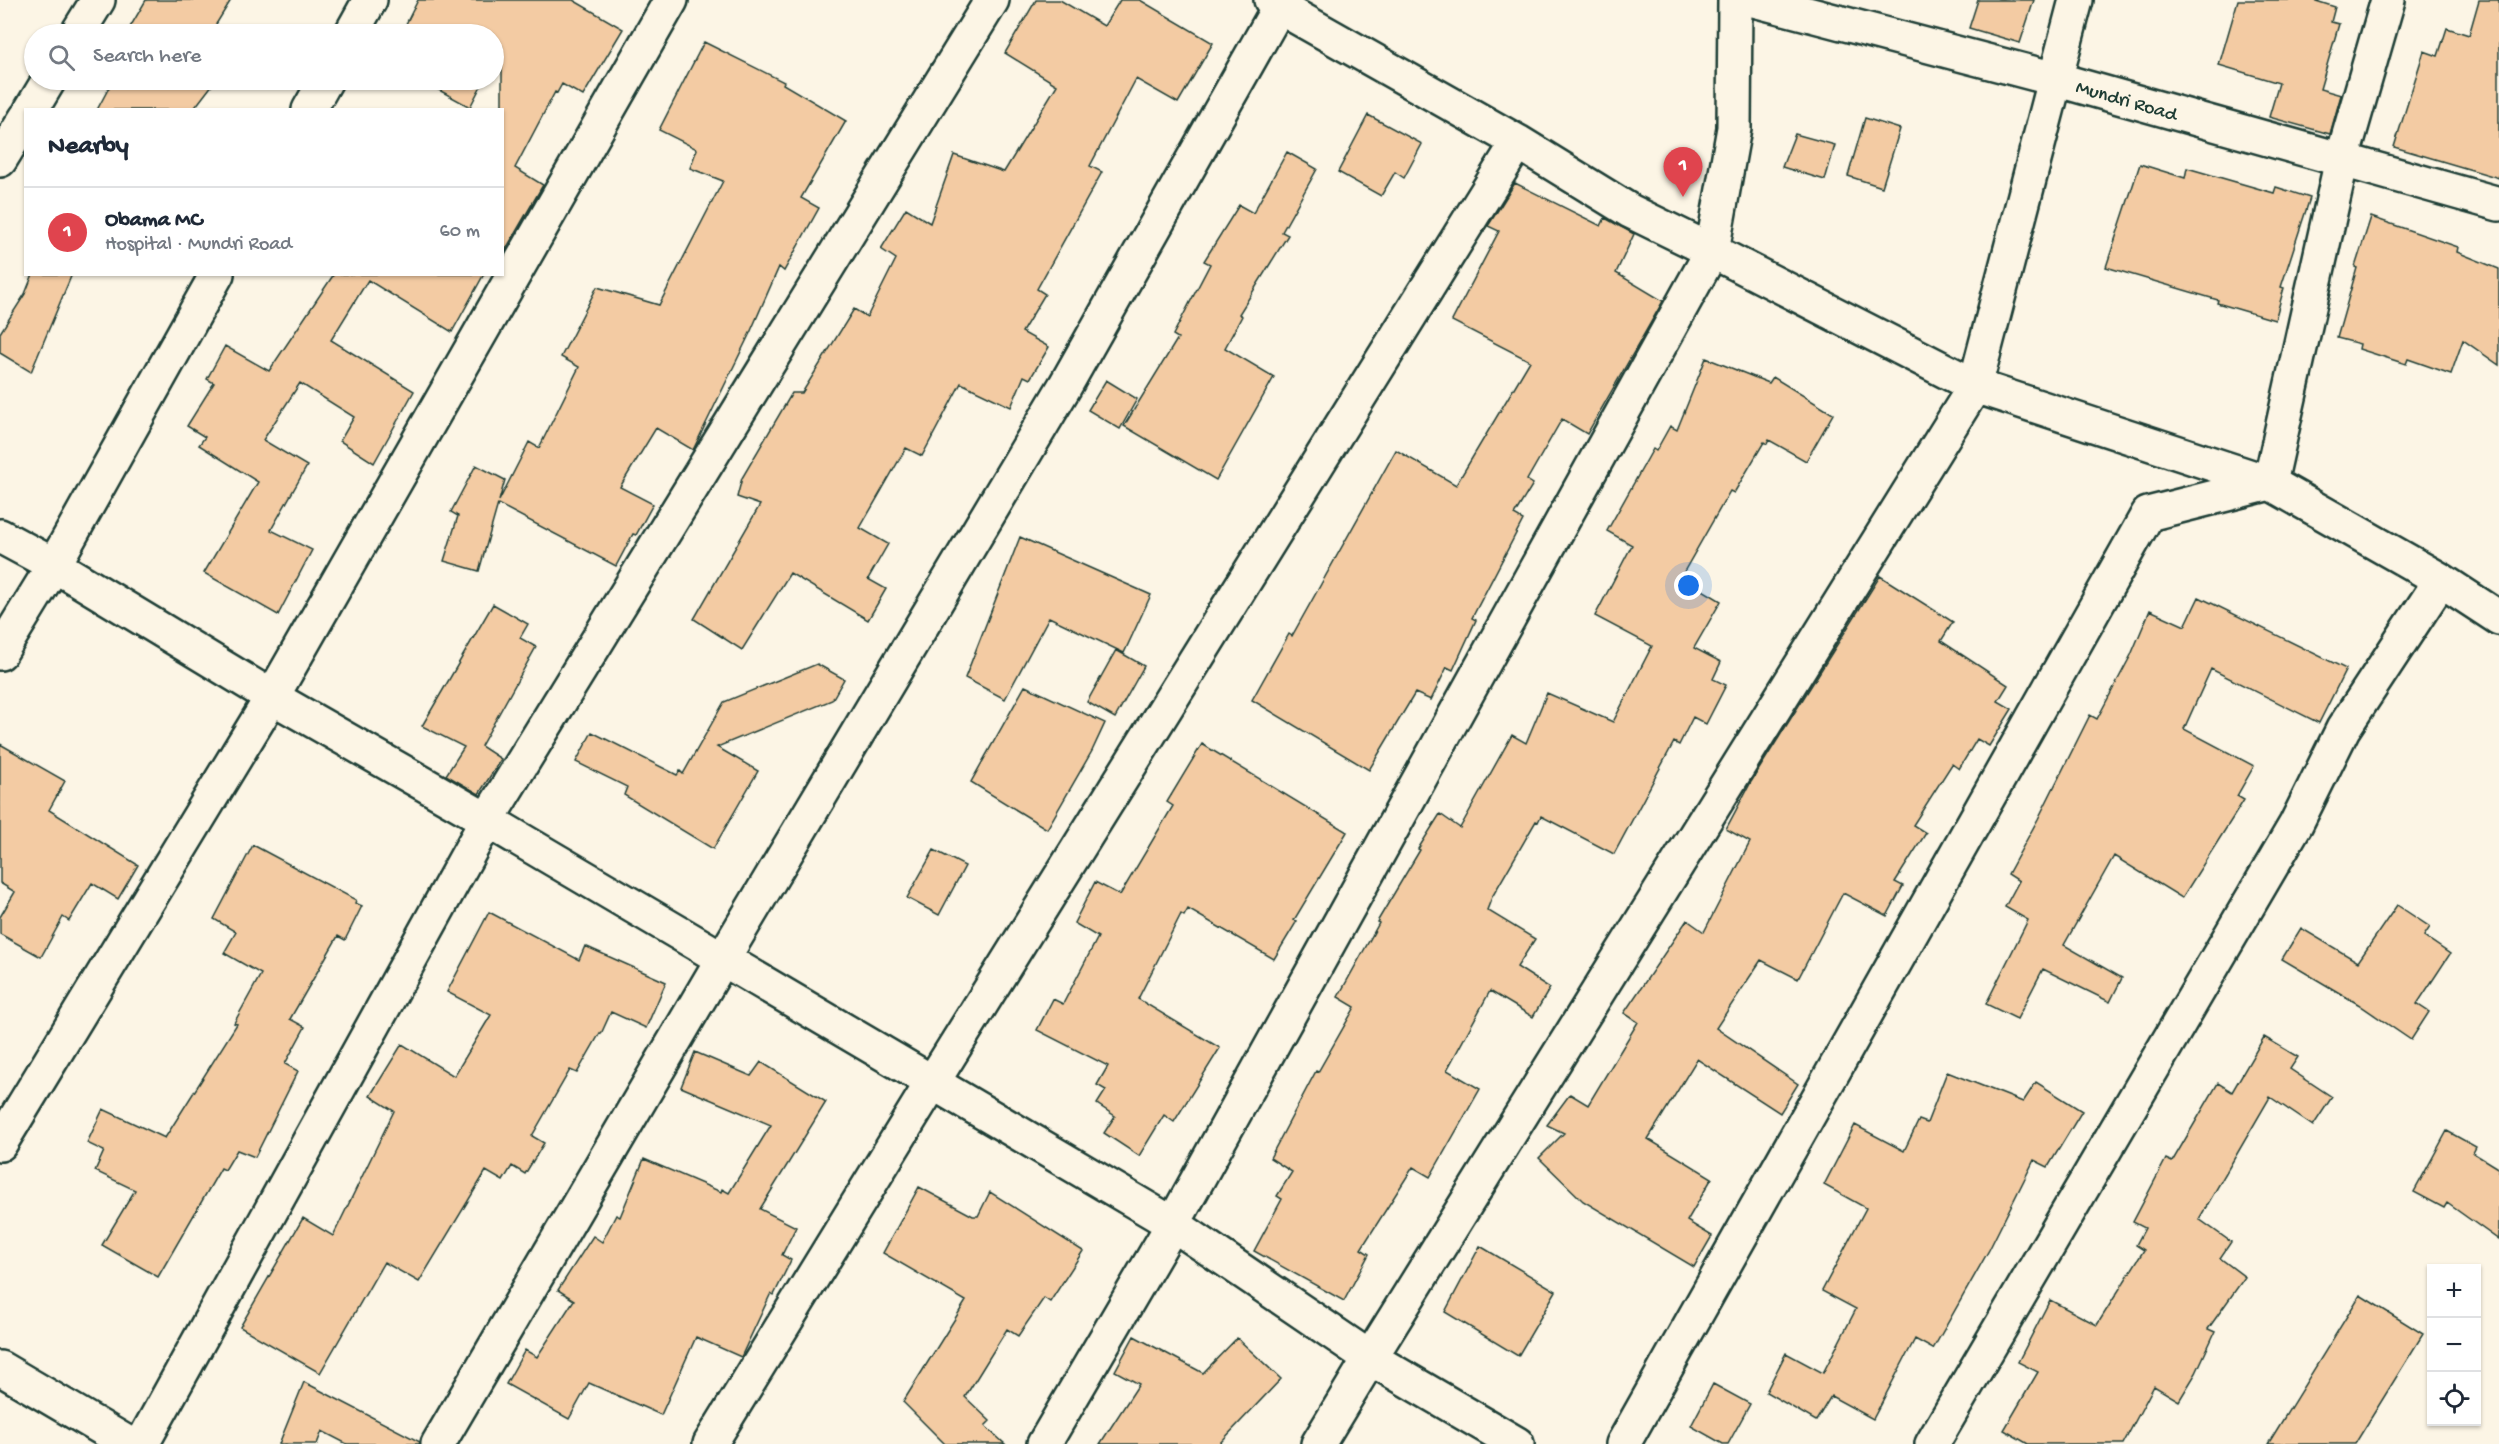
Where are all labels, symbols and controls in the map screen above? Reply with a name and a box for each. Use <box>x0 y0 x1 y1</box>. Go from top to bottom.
search box <box>24 24 504 90</box>
icon: search <box>45 41 78 74</box>
text: Search here <box>93 44 201 70</box>
street label: Mundri Road <box>2073 77 2182 128</box>
text: Nearby <box>48 132 129 163</box>
pin: 1 <box>1664 148 1702 197</box>
text: Obama MC <box>105 208 202 234</box>
text: 1 <box>63 221 72 244</box>
text: 60 m <box>440 221 480 244</box>
text: Hospital · Mundri Road <box>105 234 292 257</box>
your location <box>1674 571 1703 600</box>
map controls <box>2427 1264 2481 1426</box>
button: + <box>2427 1264 2481 1318</box>
button: − <box>2427 1318 2481 1372</box>
button: locate <box>2427 1372 2481 1426</box>

